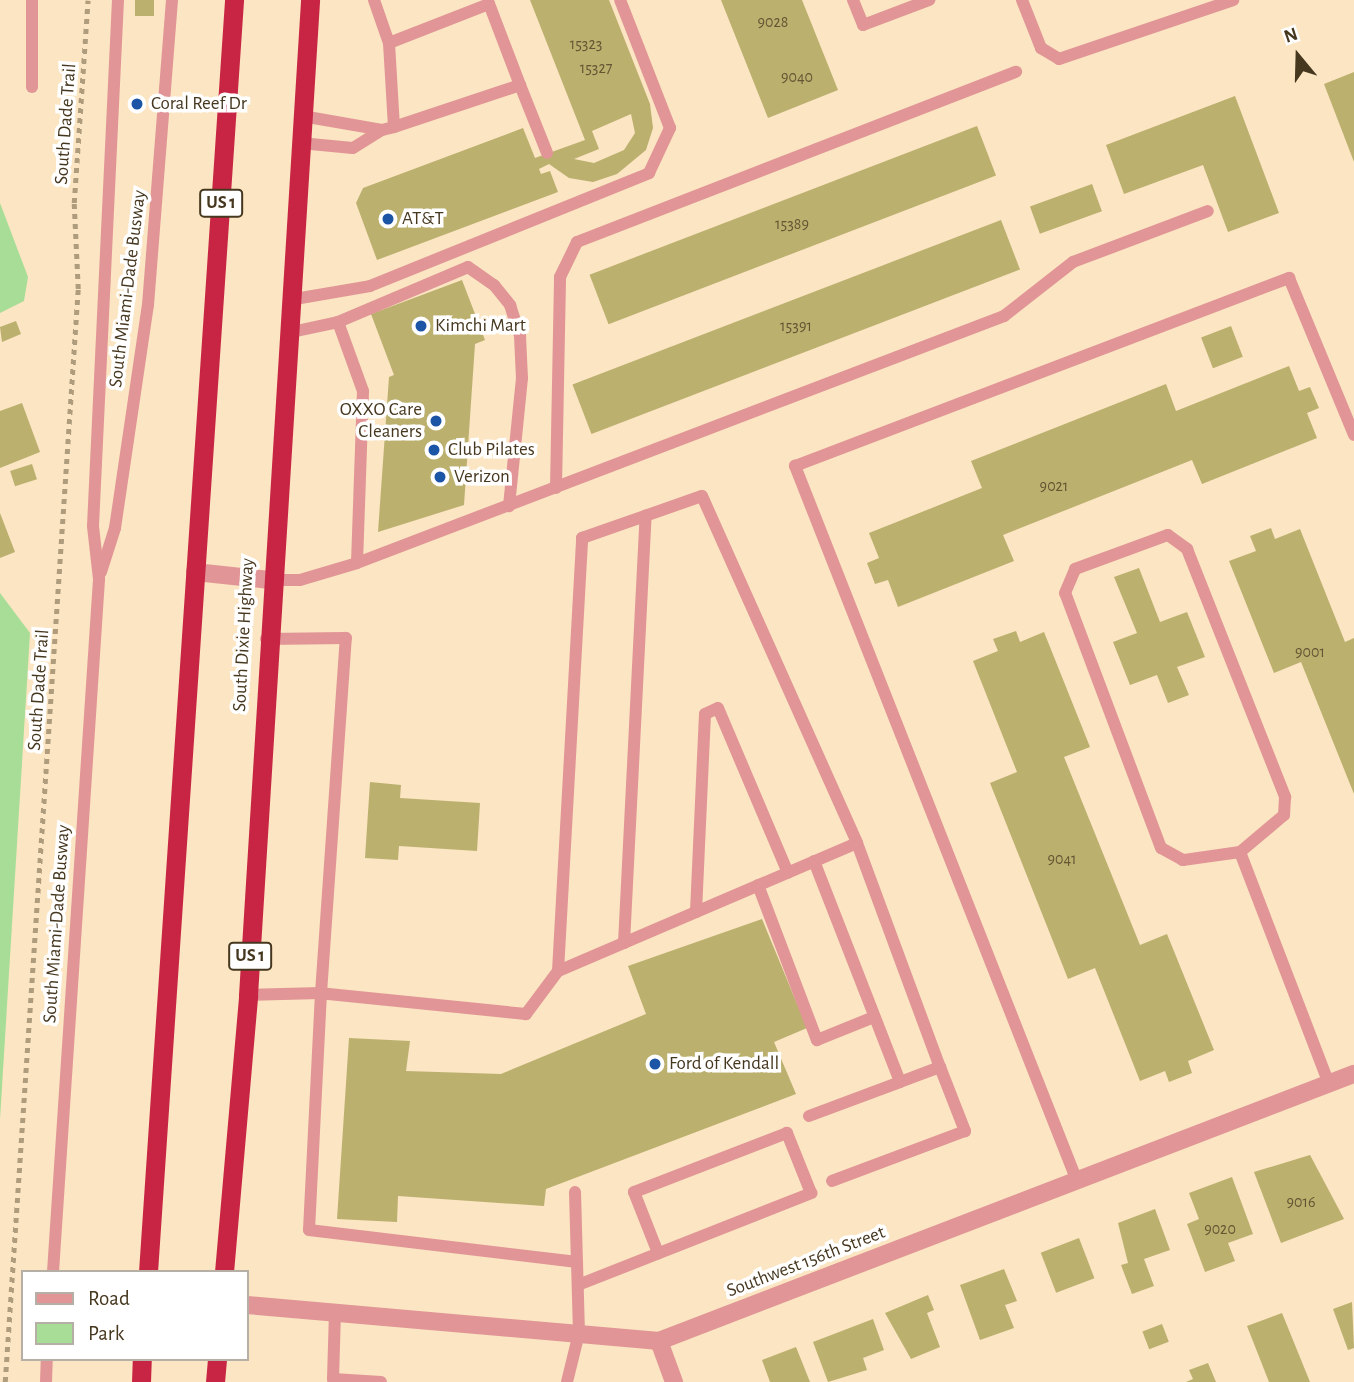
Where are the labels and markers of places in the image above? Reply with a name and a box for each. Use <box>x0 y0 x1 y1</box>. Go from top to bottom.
place label: Coral Reef Dr <box>151 93 247 115</box>
marker: Coral Reef Dr <box>129 96 145 112</box>
place label: AT&T <box>402 208 444 230</box>
marker: AT&T <box>380 211 396 227</box>
place label: Kimchi Mart <box>435 315 526 337</box>
marker: Kimchi Mart <box>413 318 429 334</box>
place label: OXXO Care Cleaners <box>340 399 422 443</box>
marker: OXXO Care Cleaners <box>428 413 444 429</box>
place label: Club Pilates <box>448 439 535 461</box>
marker: Club Pilates <box>426 442 442 458</box>
place label: Verizon <box>454 466 510 488</box>
marker: Verizon <box>432 469 448 485</box>
place label: Ford of Kendall <box>669 1053 779 1075</box>
marker: Ford of Kendall <box>647 1056 663 1072</box>

